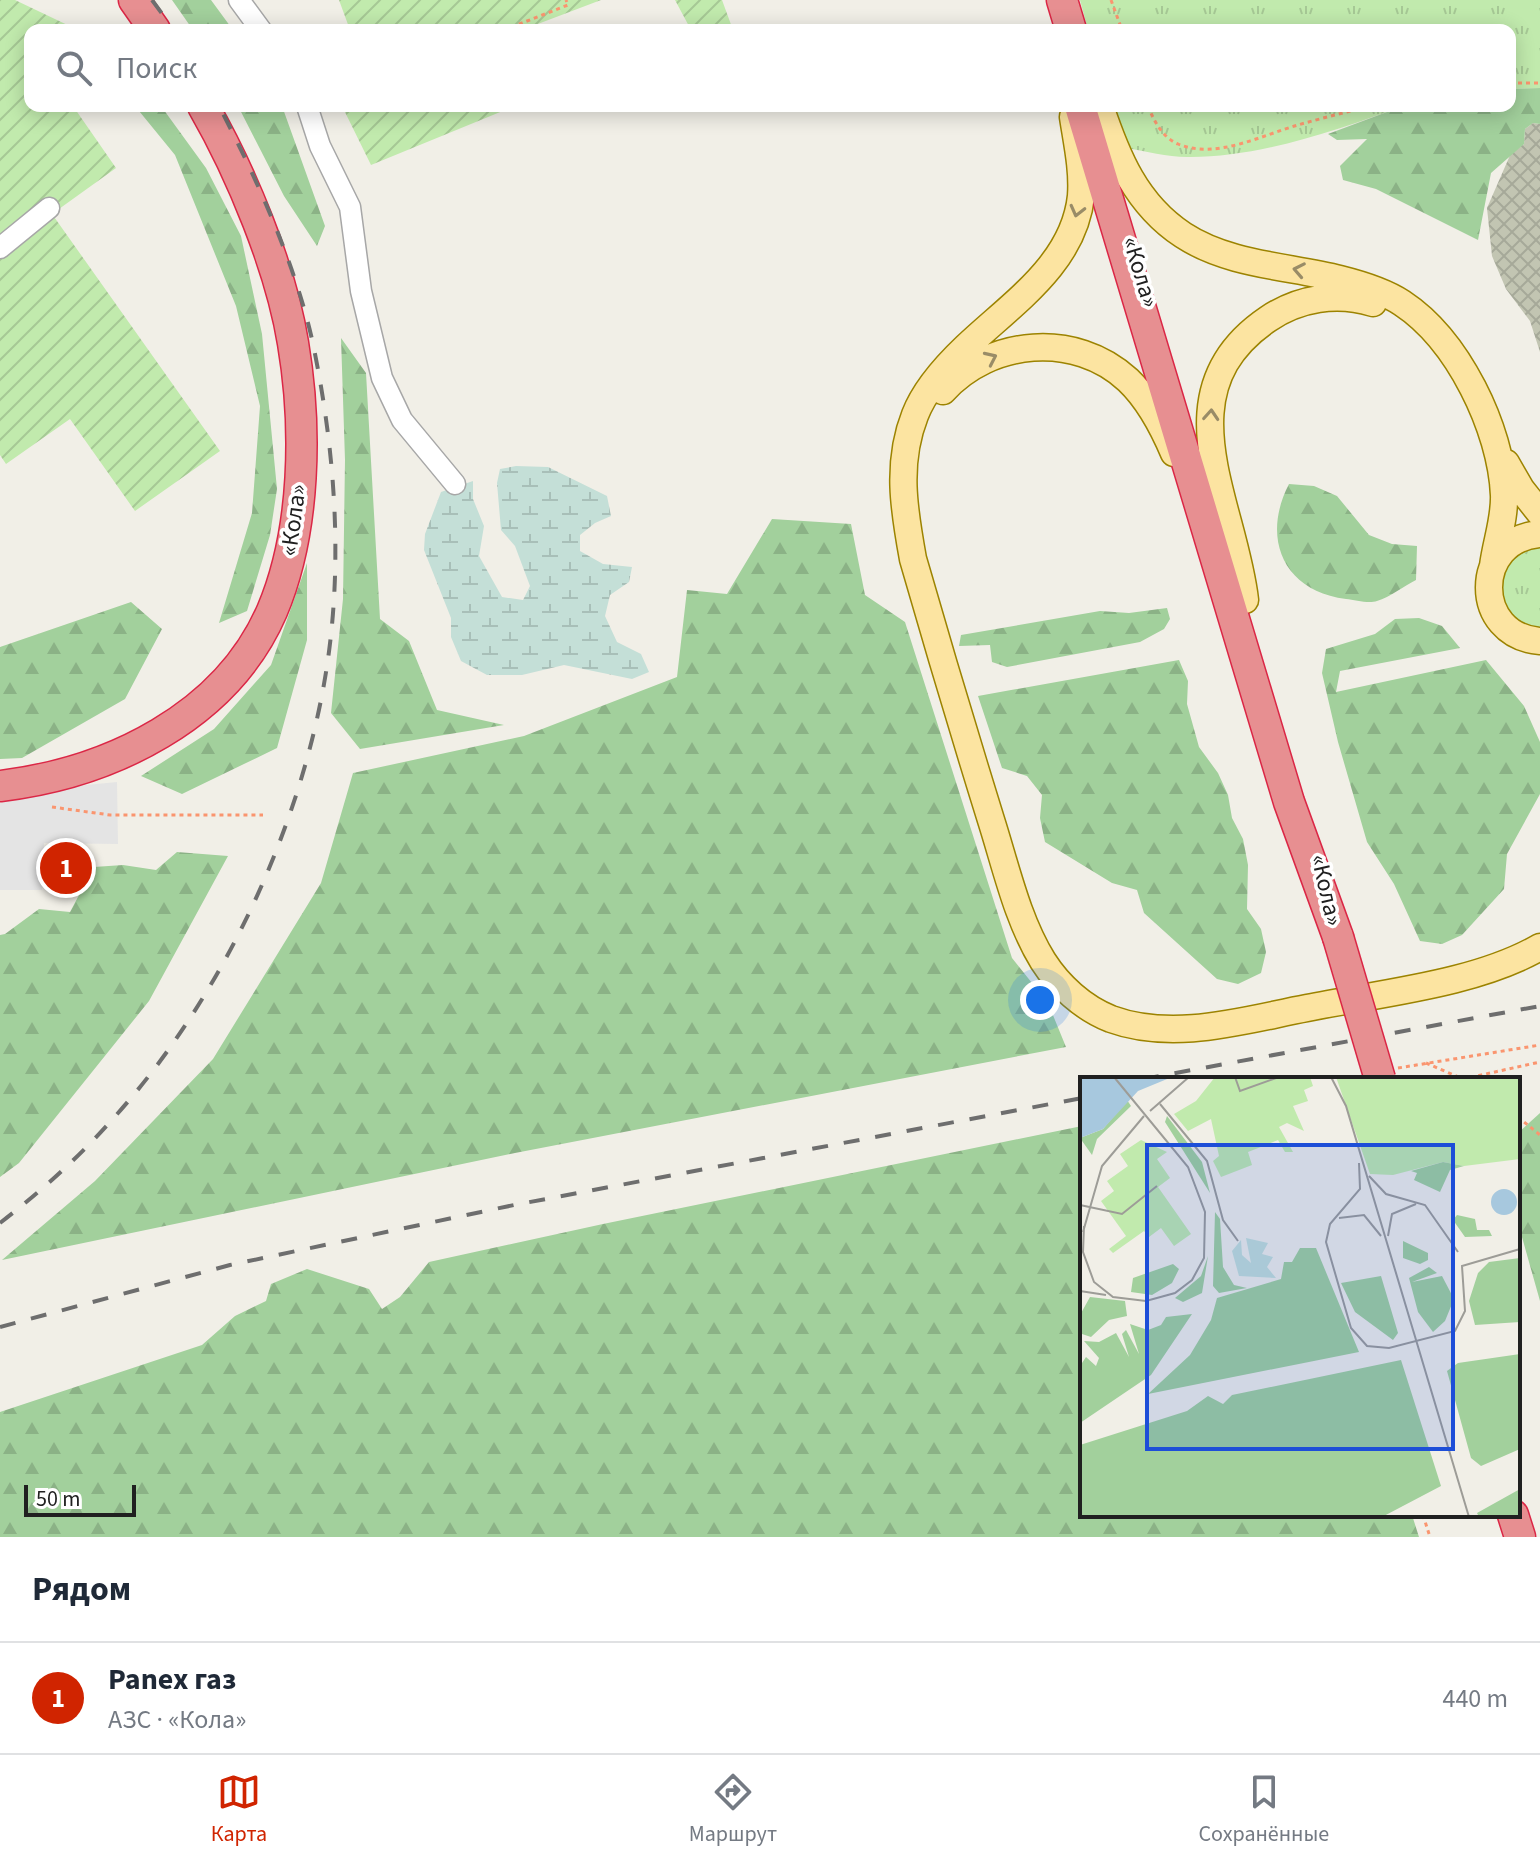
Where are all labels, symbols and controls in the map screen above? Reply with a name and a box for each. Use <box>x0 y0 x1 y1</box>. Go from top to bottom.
search box <box>24 24 1516 112</box>
icon: search <box>52 46 96 90</box>
text: Поиск <box>116 47 197 90</box>
one-way arrow <box>1070 203 1087 217</box>
street label: «Кола» <box>1113 233 1168 312</box>
one-way arrow <box>1292 263 1306 280</box>
one-way arrow <box>982 352 997 368</box>
one-way arrow <box>1202 408 1219 421</box>
street label: «Кола» <box>271 482 316 558</box>
pin: 1 <box>40 838 92 898</box>
street label: «Кола» <box>1301 851 1352 929</box>
your location <box>1020 980 1060 1020</box>
inset map <box>1080 1077 1520 1517</box>
scale bar <box>24 1481 136 1517</box>
text: 50 m <box>36 1483 81 1515</box>
text: Рядом <box>32 1565 131 1614</box>
text: Panex газ <box>108 1658 236 1701</box>
text: 1 <box>51 1680 65 1717</box>
text: 440 m <box>1442 1680 1508 1717</box>
text: АЗС · «Кола» <box>108 1701 246 1738</box>
tab: Карта <box>211 1770 267 1850</box>
tab: Маршрут <box>689 1770 777 1850</box>
tab: Сохранённые <box>1199 1770 1329 1850</box>

